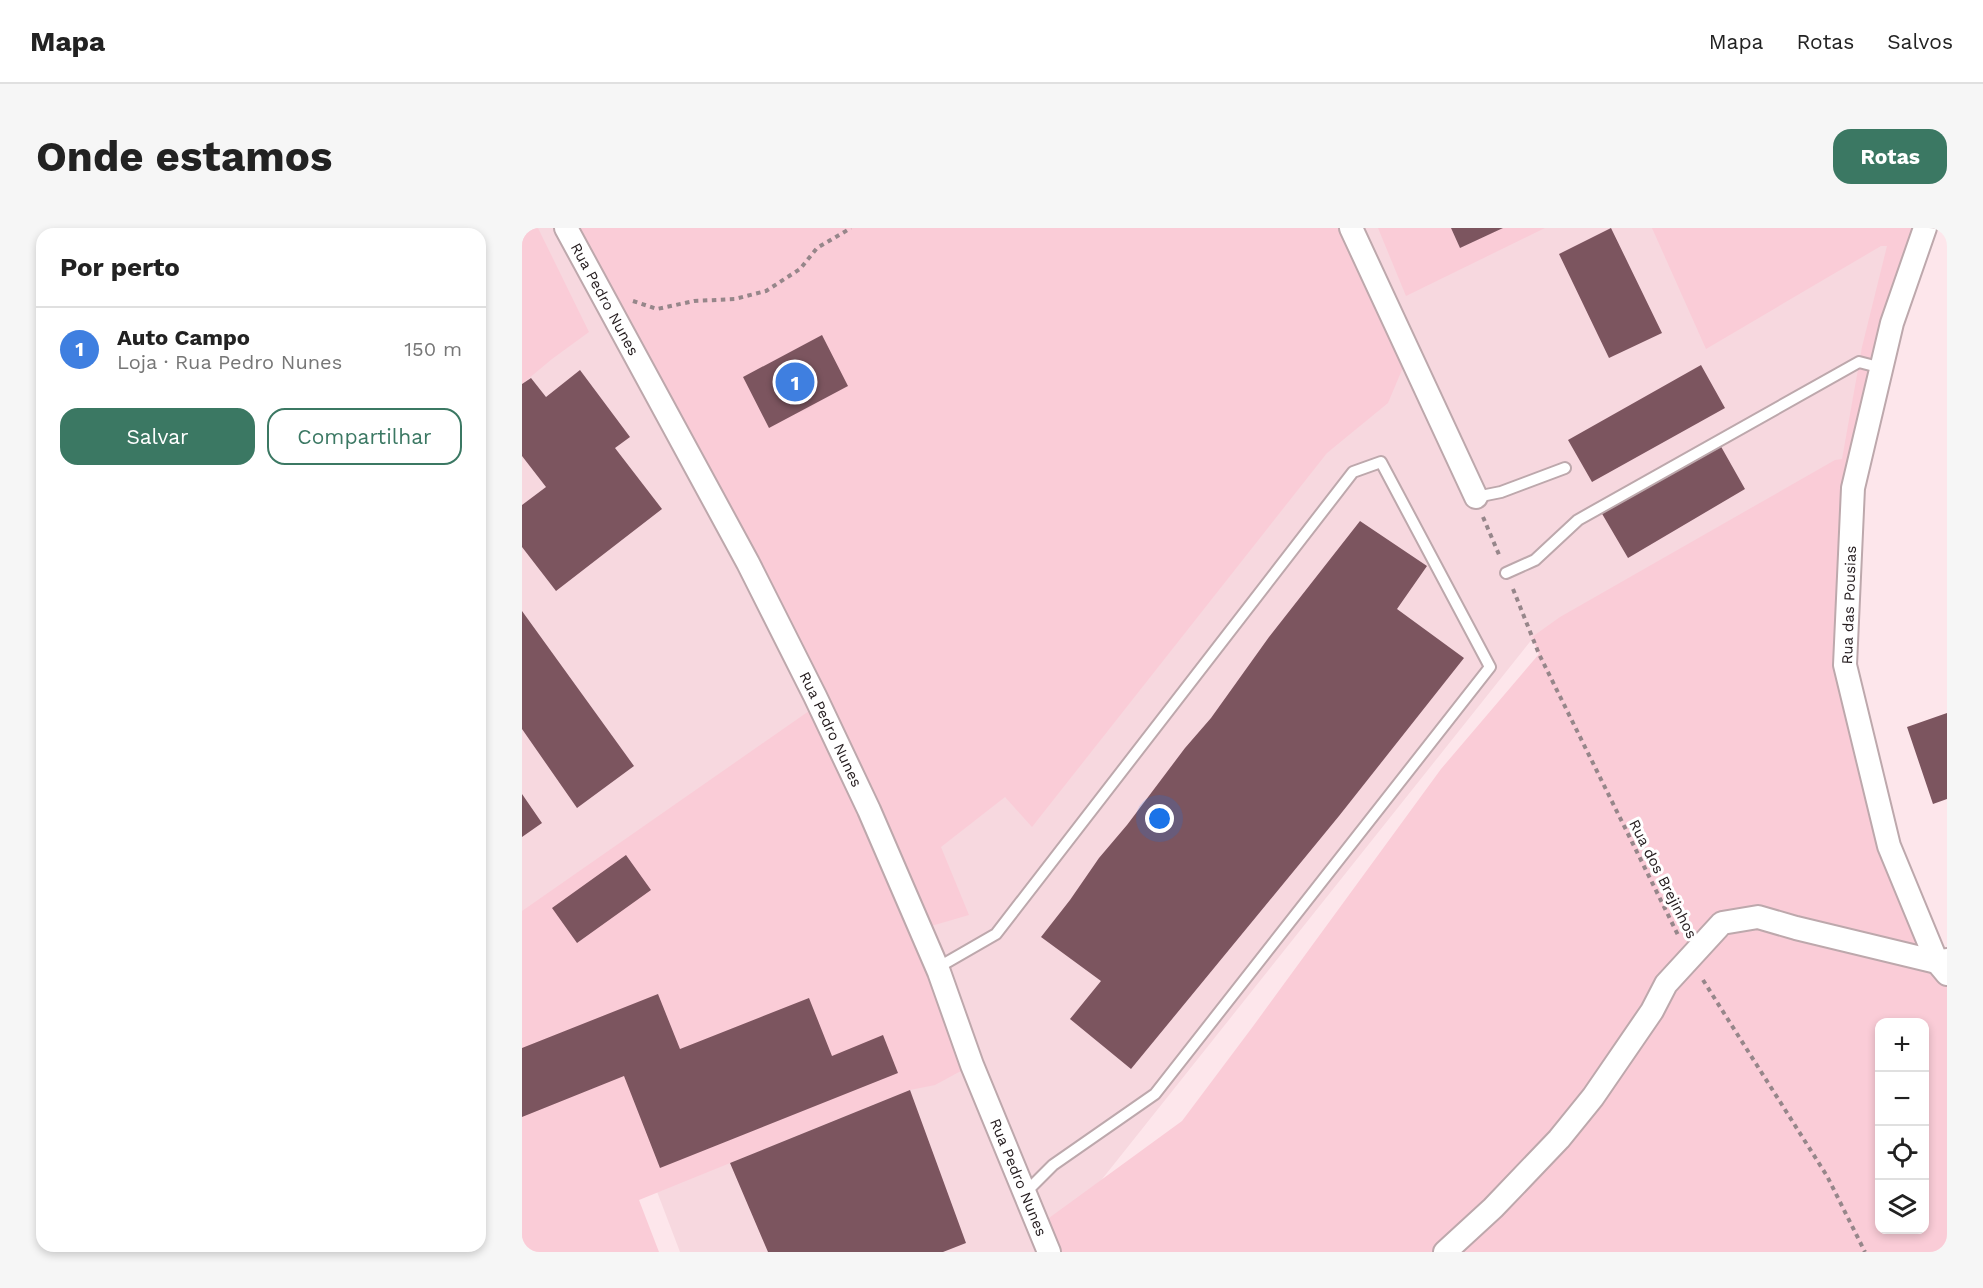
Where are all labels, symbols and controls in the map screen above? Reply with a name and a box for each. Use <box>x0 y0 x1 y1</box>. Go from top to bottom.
text: Mapa <box>30 25 105 58</box>
text: Mapa <box>1709 29 1763 54</box>
text: Rotas <box>1796 29 1854 54</box>
text: Salvos <box>1887 29 1953 54</box>
button: Rotas <box>1833 129 1947 184</box>
text: Onde estamos <box>36 132 332 181</box>
street label: Rua Pedro Nunes <box>567 240 643 359</box>
text: Por perto <box>60 252 180 282</box>
text: Auto Campo <box>117 325 250 350</box>
text: 1 <box>75 337 84 361</box>
text: 150 m <box>404 337 462 361</box>
text: Loja · Rua Pedro Nunes <box>117 350 342 374</box>
pin: 1 <box>776 360 814 404</box>
button: Salvar <box>60 408 255 465</box>
button: Compartilhar <box>267 408 462 465</box>
street label: Rua das Pousias <box>1838 545 1860 665</box>
street label: Rua Pedro Nunes <box>795 669 866 790</box>
your location <box>1145 804 1174 833</box>
street label: Rua dos Brejinhos <box>1625 816 1701 942</box>
map controls <box>1875 1018 1929 1234</box>
button: + <box>1875 1018 1929 1072</box>
button: − <box>1875 1072 1929 1126</box>
street label: Rua Pedro Nunes <box>986 1116 1051 1239</box>
button: locate <box>1875 1126 1929 1180</box>
button: layers <box>1875 1180 1929 1234</box>

